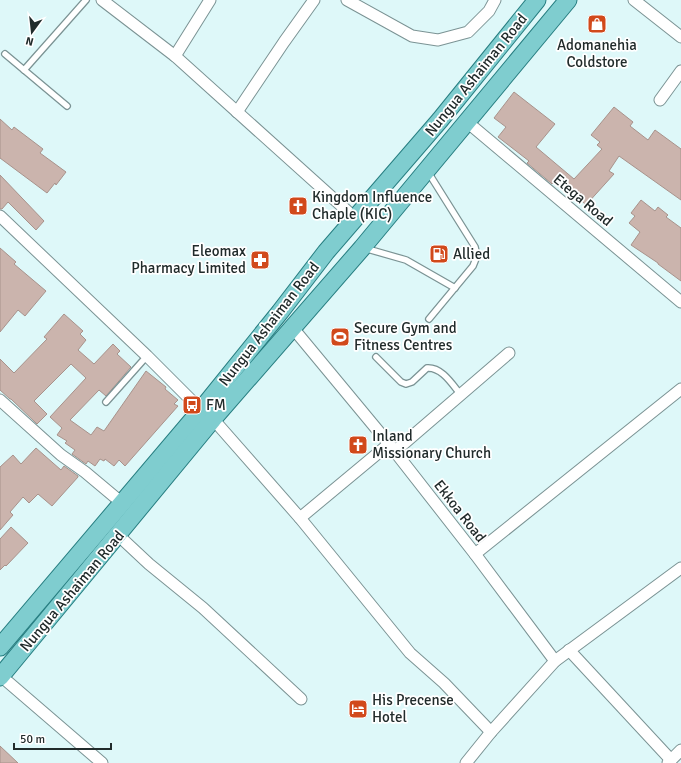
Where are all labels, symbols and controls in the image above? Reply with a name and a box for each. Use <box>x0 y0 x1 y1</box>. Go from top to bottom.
street label: Nungua Ashaiman Road <box>421 10 531 140</box>
north arrow <box>12 12 52 52</box>
shop icon: Adomanehia Coldstore <box>586 13 608 35</box>
text: N <box>24 34 35 48</box>
place label: Adomanehia Coldstore <box>557 36 637 71</box>
street label: Etega Road <box>550 170 616 230</box>
place label: Kingdom Influence Chaple (KIC) <box>312 188 432 223</box>
church icon: Kingdom Influence Chaple (KIC) <box>287 195 309 217</box>
place label: Eleomax Pharmacy Limited <box>131 242 246 277</box>
fuel station icon: Allied <box>428 243 450 265</box>
place label: Allied <box>453 245 490 263</box>
pharmacy icon: Eleomax Pharmacy Limited <box>249 249 271 271</box>
street label: Nungua Ashaiman Road <box>215 258 323 390</box>
place label: Secure Gym and Fitness Centres <box>354 319 457 354</box>
sports icon: Secure Gym and Fitness Centres <box>329 326 351 348</box>
bus stop icon: FM <box>181 394 203 416</box>
place label: FM <box>206 396 226 414</box>
place label: Inland Missionary Church <box>372 427 491 462</box>
church icon: Inland Missionary Church <box>347 434 369 456</box>
street label: Ekkoa Road <box>430 476 490 546</box>
street label: Nungua Ashaiman Road <box>16 527 128 655</box>
place label: His Precense Hotel <box>372 691 454 726</box>
hotel icon: His Precense Hotel <box>347 698 369 720</box>
scale bar <box>14 725 111 751</box>
text: 50 m <box>20 732 45 747</box>

